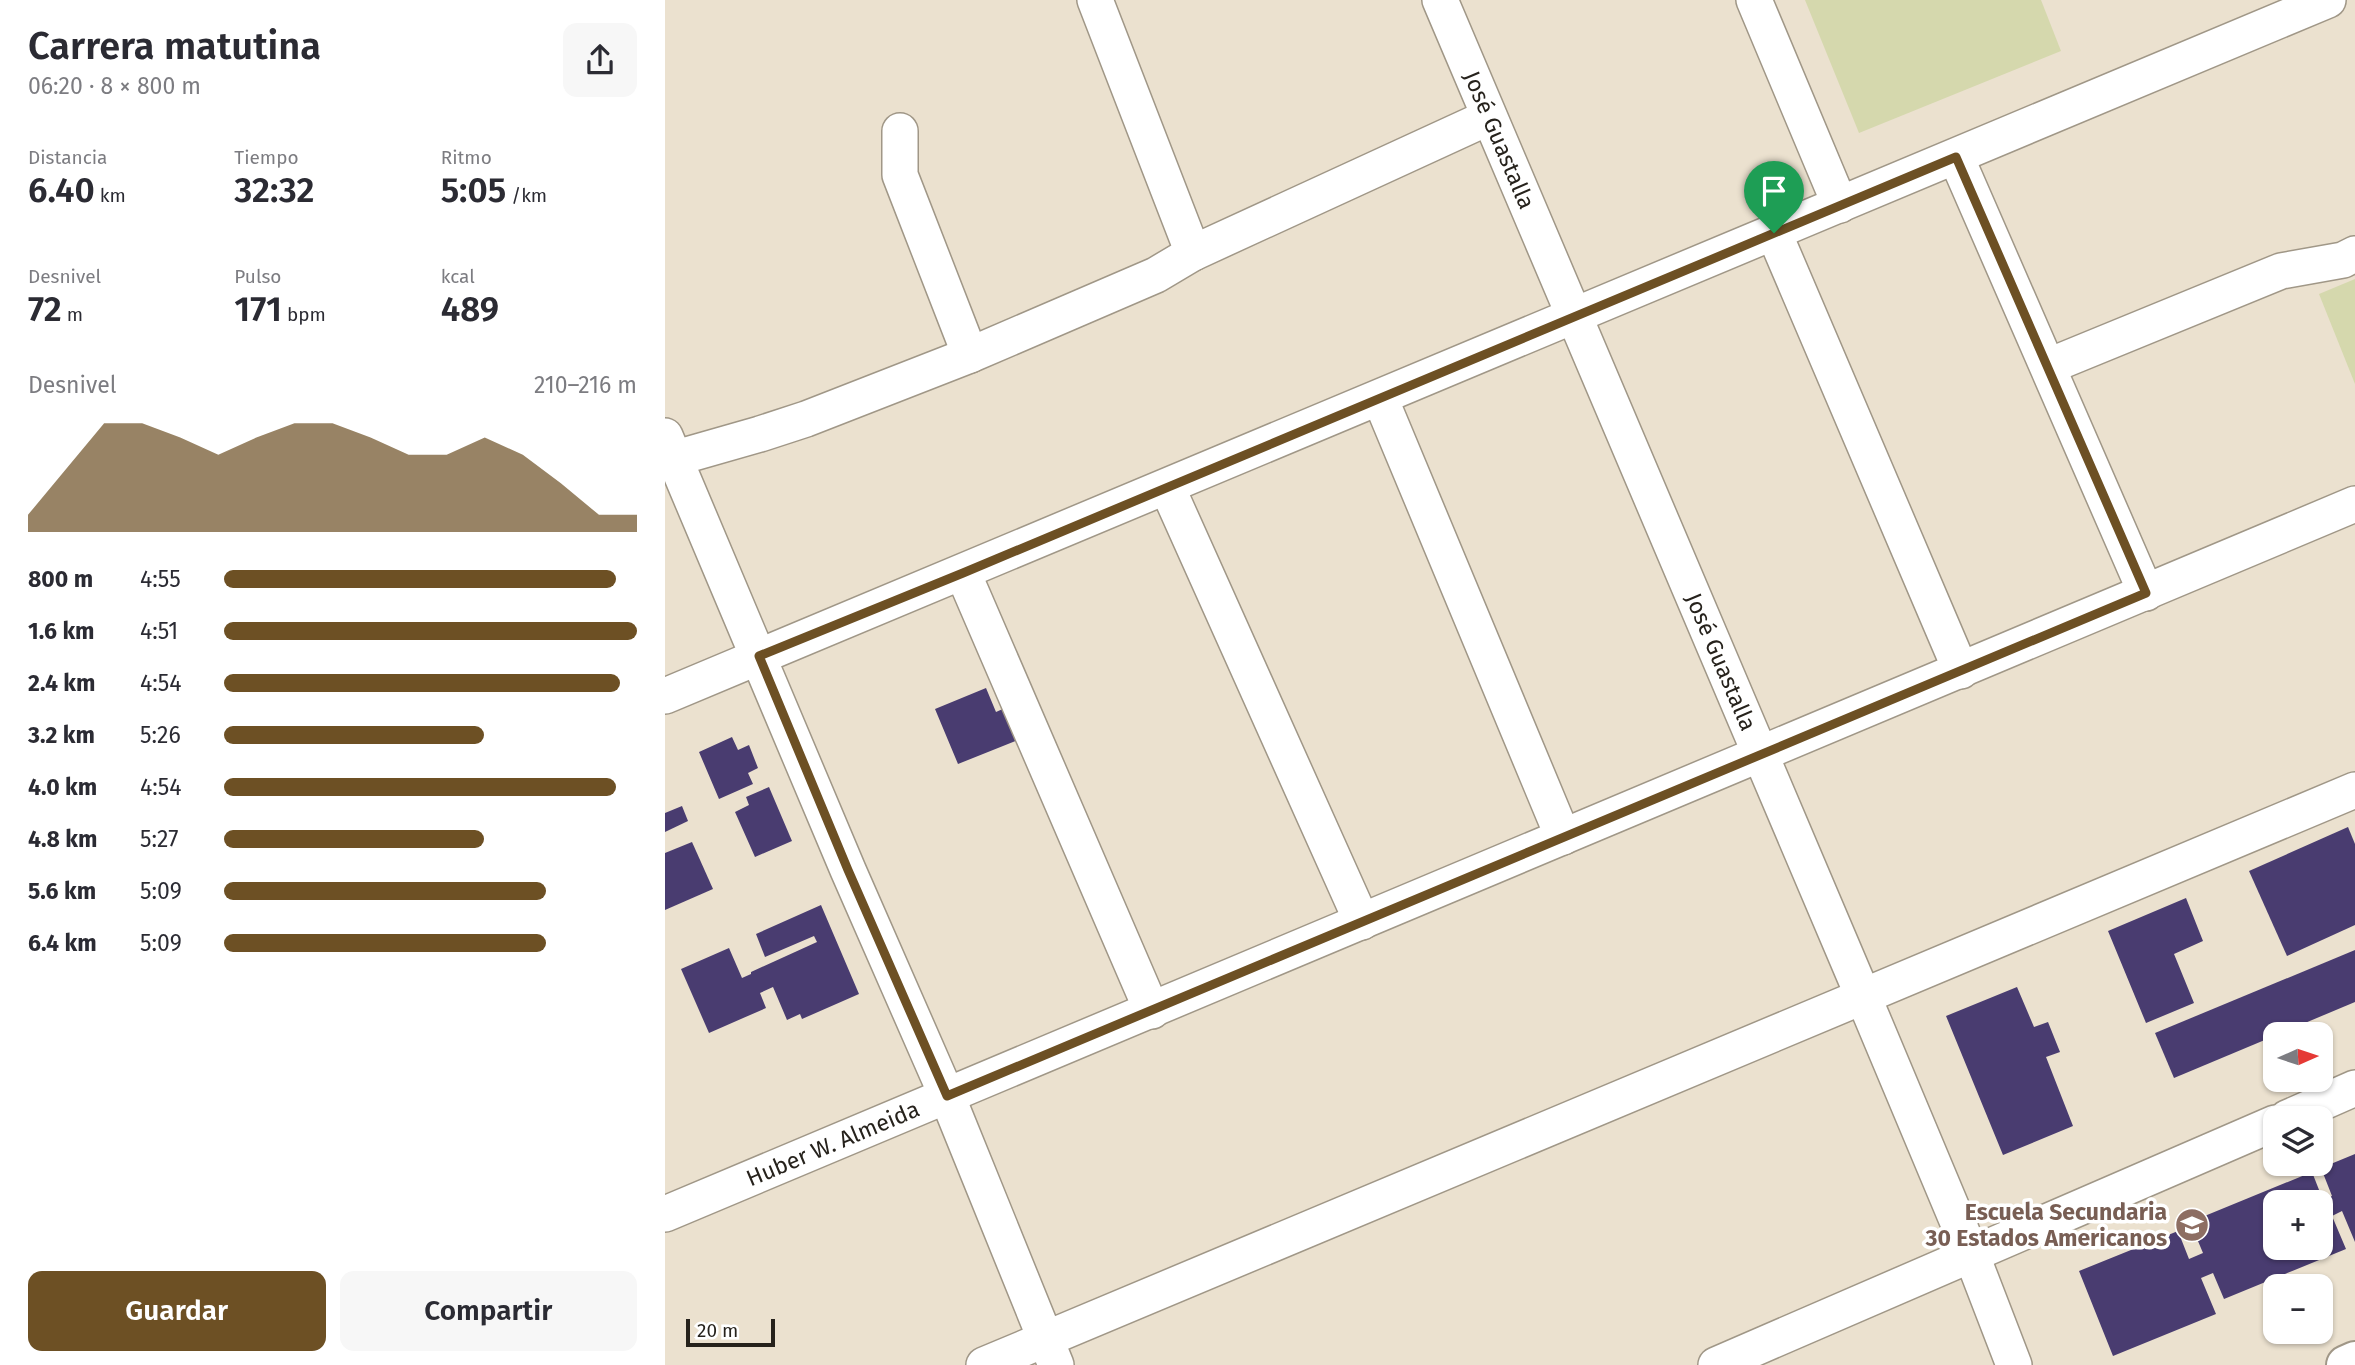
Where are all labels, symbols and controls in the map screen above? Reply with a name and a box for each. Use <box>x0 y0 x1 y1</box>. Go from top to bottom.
text: Carrera matutina <box>28 23 321 69</box>
button: share <box>563 23 637 97</box>
street label: José Guastalla <box>1458 67 1541 213</box>
text: 06:20 · 8 × 800 m <box>28 72 201 100</box>
text: Distancia <box>28 146 107 169</box>
text: Tiempo <box>234 146 299 169</box>
text: Ritmo <box>441 146 492 169</box>
pin <box>1744 161 1804 233</box>
text: 6.40 <box>28 169 95 211</box>
text: 32:32 <box>234 169 314 211</box>
text: 5:05 <box>441 169 506 211</box>
icon: arrive <box>1755 172 1793 210</box>
text: km <box>95 184 126 207</box>
text: /km <box>506 184 547 207</box>
text: Desnivel <box>28 265 101 288</box>
text: Pulso <box>234 265 281 288</box>
text: kcal <box>441 265 475 288</box>
text: 72 <box>28 288 62 330</box>
text: 171 <box>234 288 282 330</box>
text: 489 <box>441 288 499 330</box>
text: m <box>62 303 83 326</box>
text: bpm <box>282 303 326 326</box>
text: Desnivel <box>28 371 117 399</box>
text: 210–216 m <box>534 371 637 399</box>
text: 800 m <box>28 565 93 593</box>
text: 4:55 <box>140 565 181 593</box>
street label: José Guastalla <box>1679 589 1763 735</box>
text: 1.6 km <box>28 617 95 645</box>
text: 4:51 <box>140 617 178 645</box>
text: 2.4 km <box>28 669 95 697</box>
text: 4:54 <box>140 669 182 697</box>
text: 3.2 km <box>28 721 95 749</box>
text: 5:26 <box>140 721 181 749</box>
text: 4.0 km <box>28 773 97 801</box>
text: 4:54 <box>140 773 182 801</box>
text: 4.8 km <box>28 825 97 853</box>
text: 5:27 <box>140 825 178 853</box>
text: 5.6 km <box>28 877 96 905</box>
text: 5:09 <box>140 877 182 905</box>
text: 6.4 km <box>28 929 97 957</box>
text: 5:09 <box>140 929 182 957</box>
north arrow <box>2263 1022 2333 1092</box>
map controls <box>2263 1022 2333 1344</box>
street label: Huber W. Almeida <box>742 1095 924 1192</box>
button: layers <box>2263 1106 2333 1176</box>
button: + <box>2263 1190 2333 1260</box>
place label: Escuela Secundaria 30 Estados Americanos <box>1924 1198 2167 1252</box>
school or university icon: Escuela Secundaria 30 Estados Americanos <box>2173 1206 2211 1244</box>
button: Guardar <box>28 1271 326 1351</box>
button: Compartir <box>340 1271 637 1351</box>
button: − <box>2263 1274 2333 1344</box>
scale bar <box>686 1316 775 1348</box>
text: 20 m <box>697 1319 738 1342</box>

